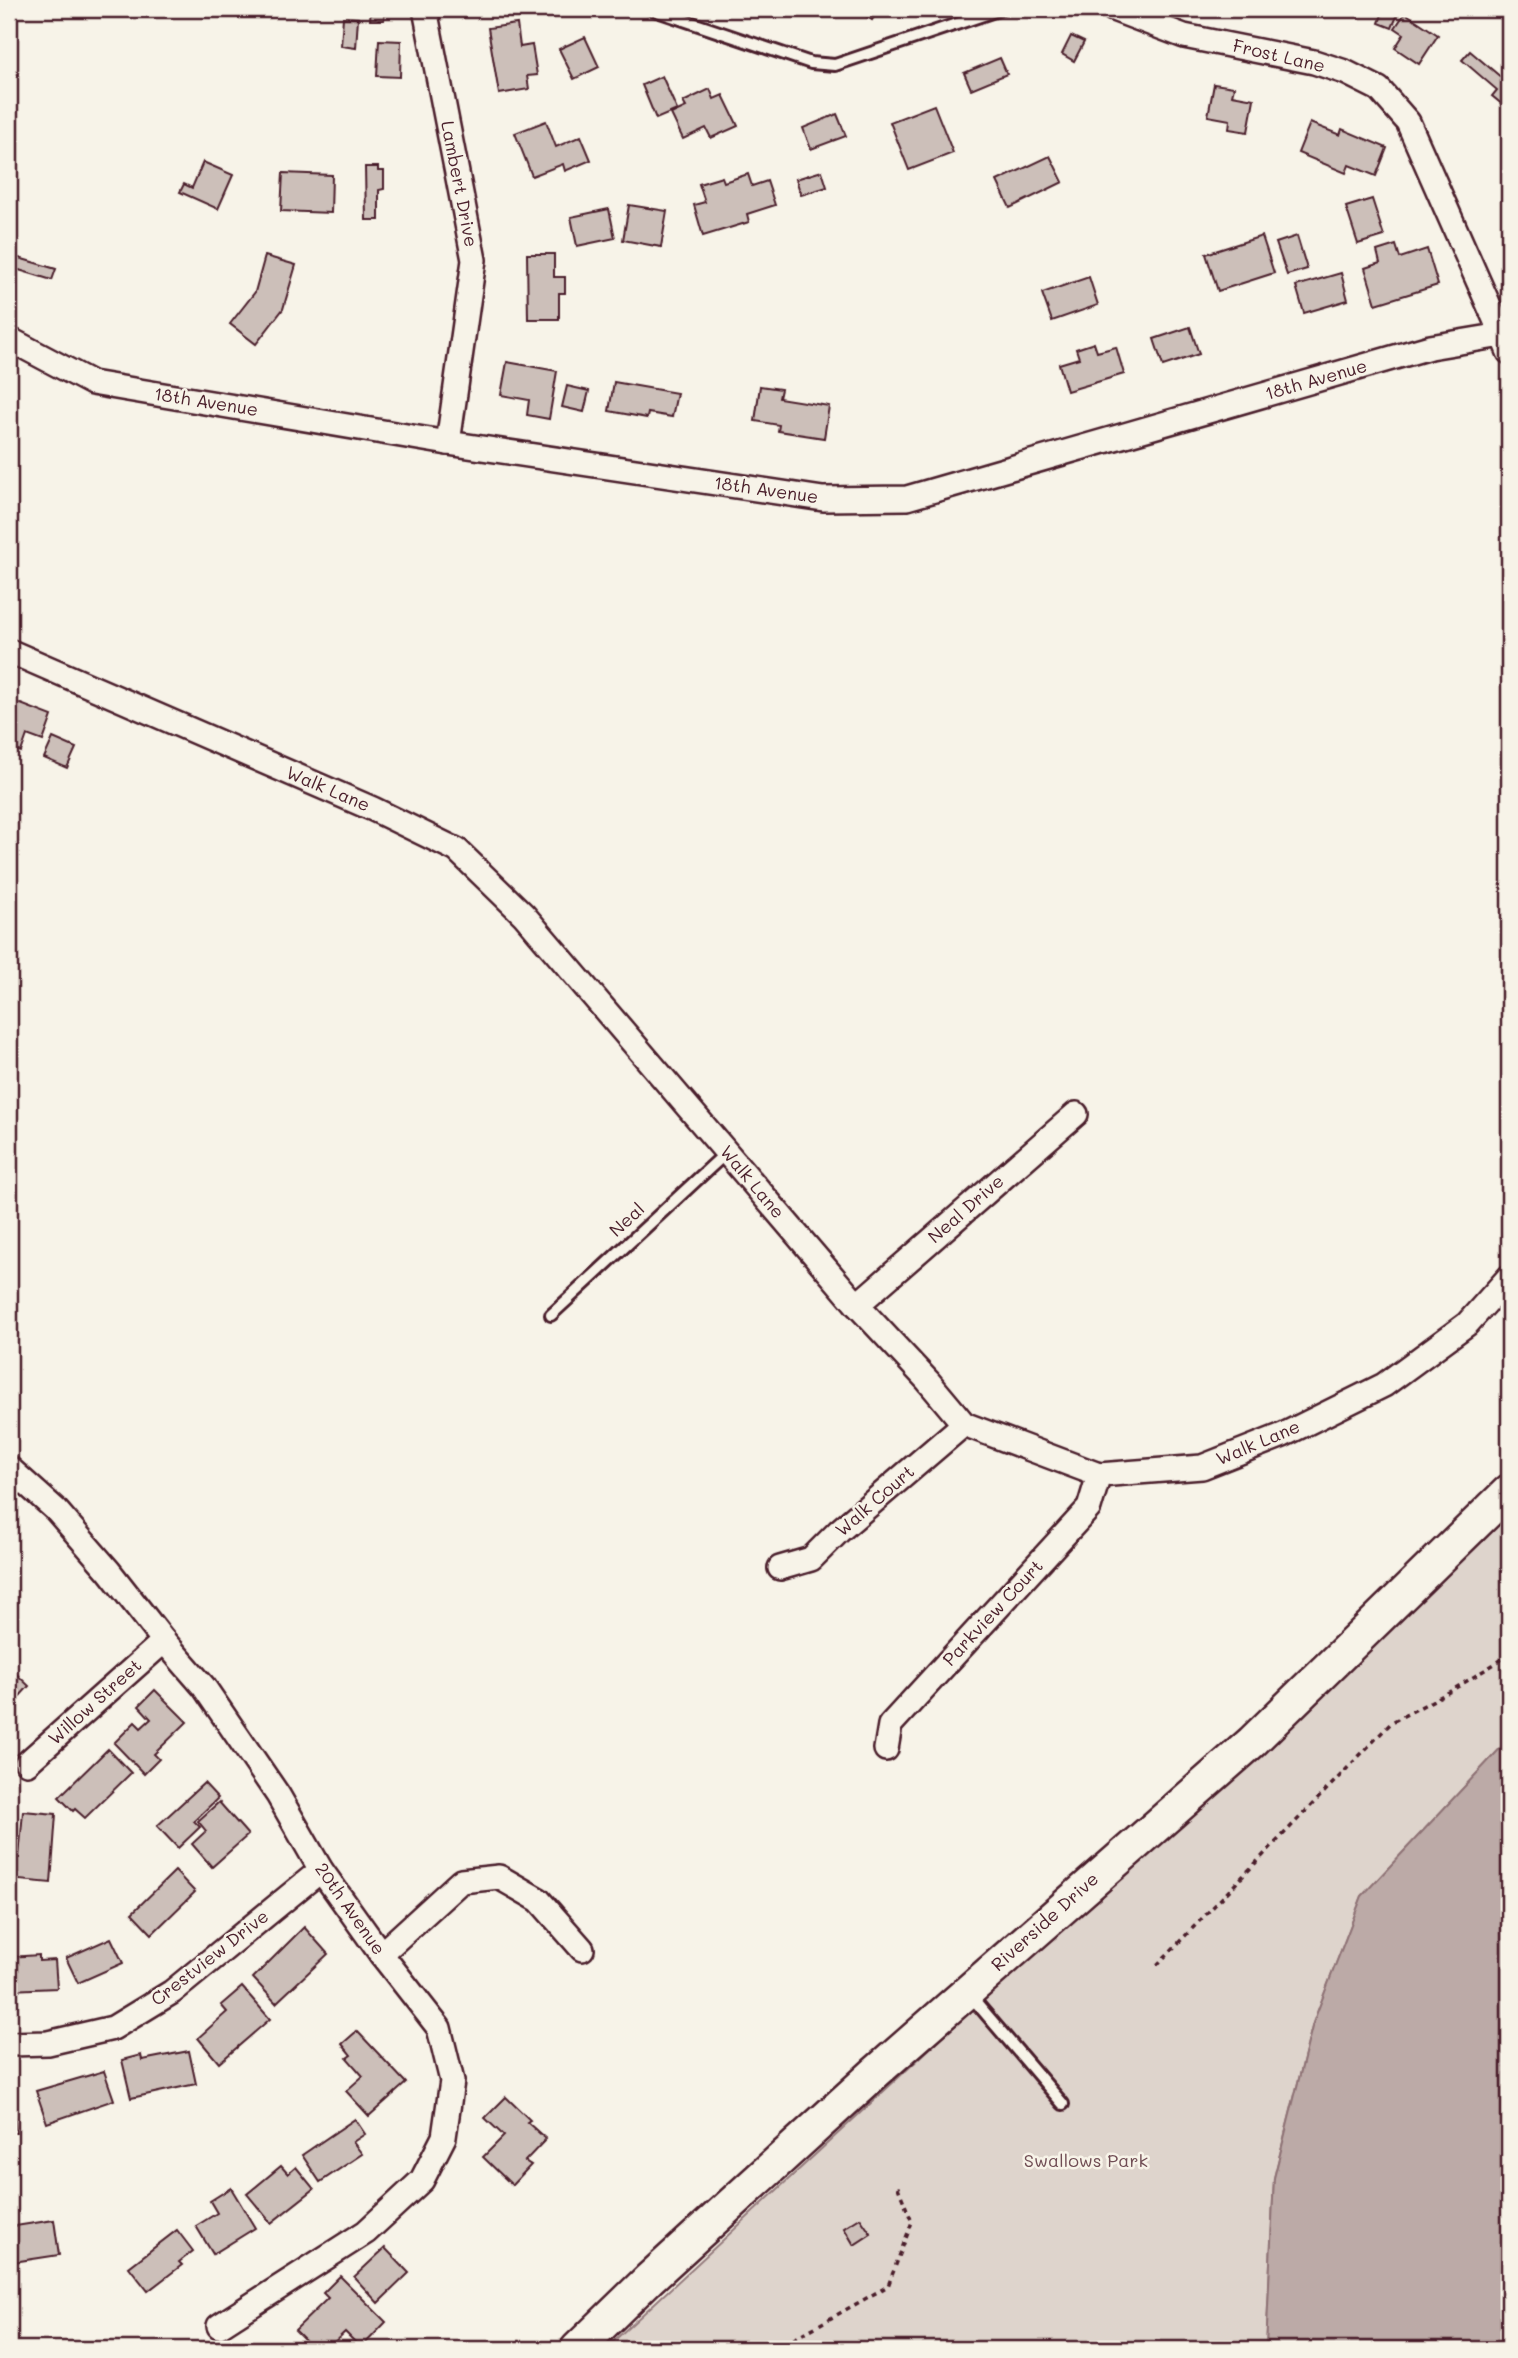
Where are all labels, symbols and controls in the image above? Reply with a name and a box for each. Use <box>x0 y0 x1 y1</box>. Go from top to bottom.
street label: Frost Lane <box>1231 33 1328 77</box>
street label: Lambert Drive <box>436 119 484 249</box>
street label: 18th Avenue <box>1262 353 1370 405</box>
street label: 18th Avenue <box>152 381 260 421</box>
street label: 18th Avenue <box>712 470 820 508</box>
street label: Walk Lane <box>283 760 374 816</box>
street label: Walk Lane <box>715 1140 790 1223</box>
street label: Neal Drive <box>922 1169 1008 1248</box>
street label: Neal <box>603 1197 649 1242</box>
street label: Walk Lane <box>1212 1414 1303 1470</box>
street label: Walk Court <box>830 1459 919 1541</box>
street label: Parkview Court <box>937 1554 1048 1671</box>
street label: Willow Street <box>42 1653 146 1750</box>
street label: 20th Avenue <box>310 1858 391 1959</box>
street label: Riverside Drive <box>985 1867 1103 1976</box>
street label: Crestview Drive <box>146 1904 273 2011</box>
park label: Swallows Park <box>1024 2148 1148 2172</box>

